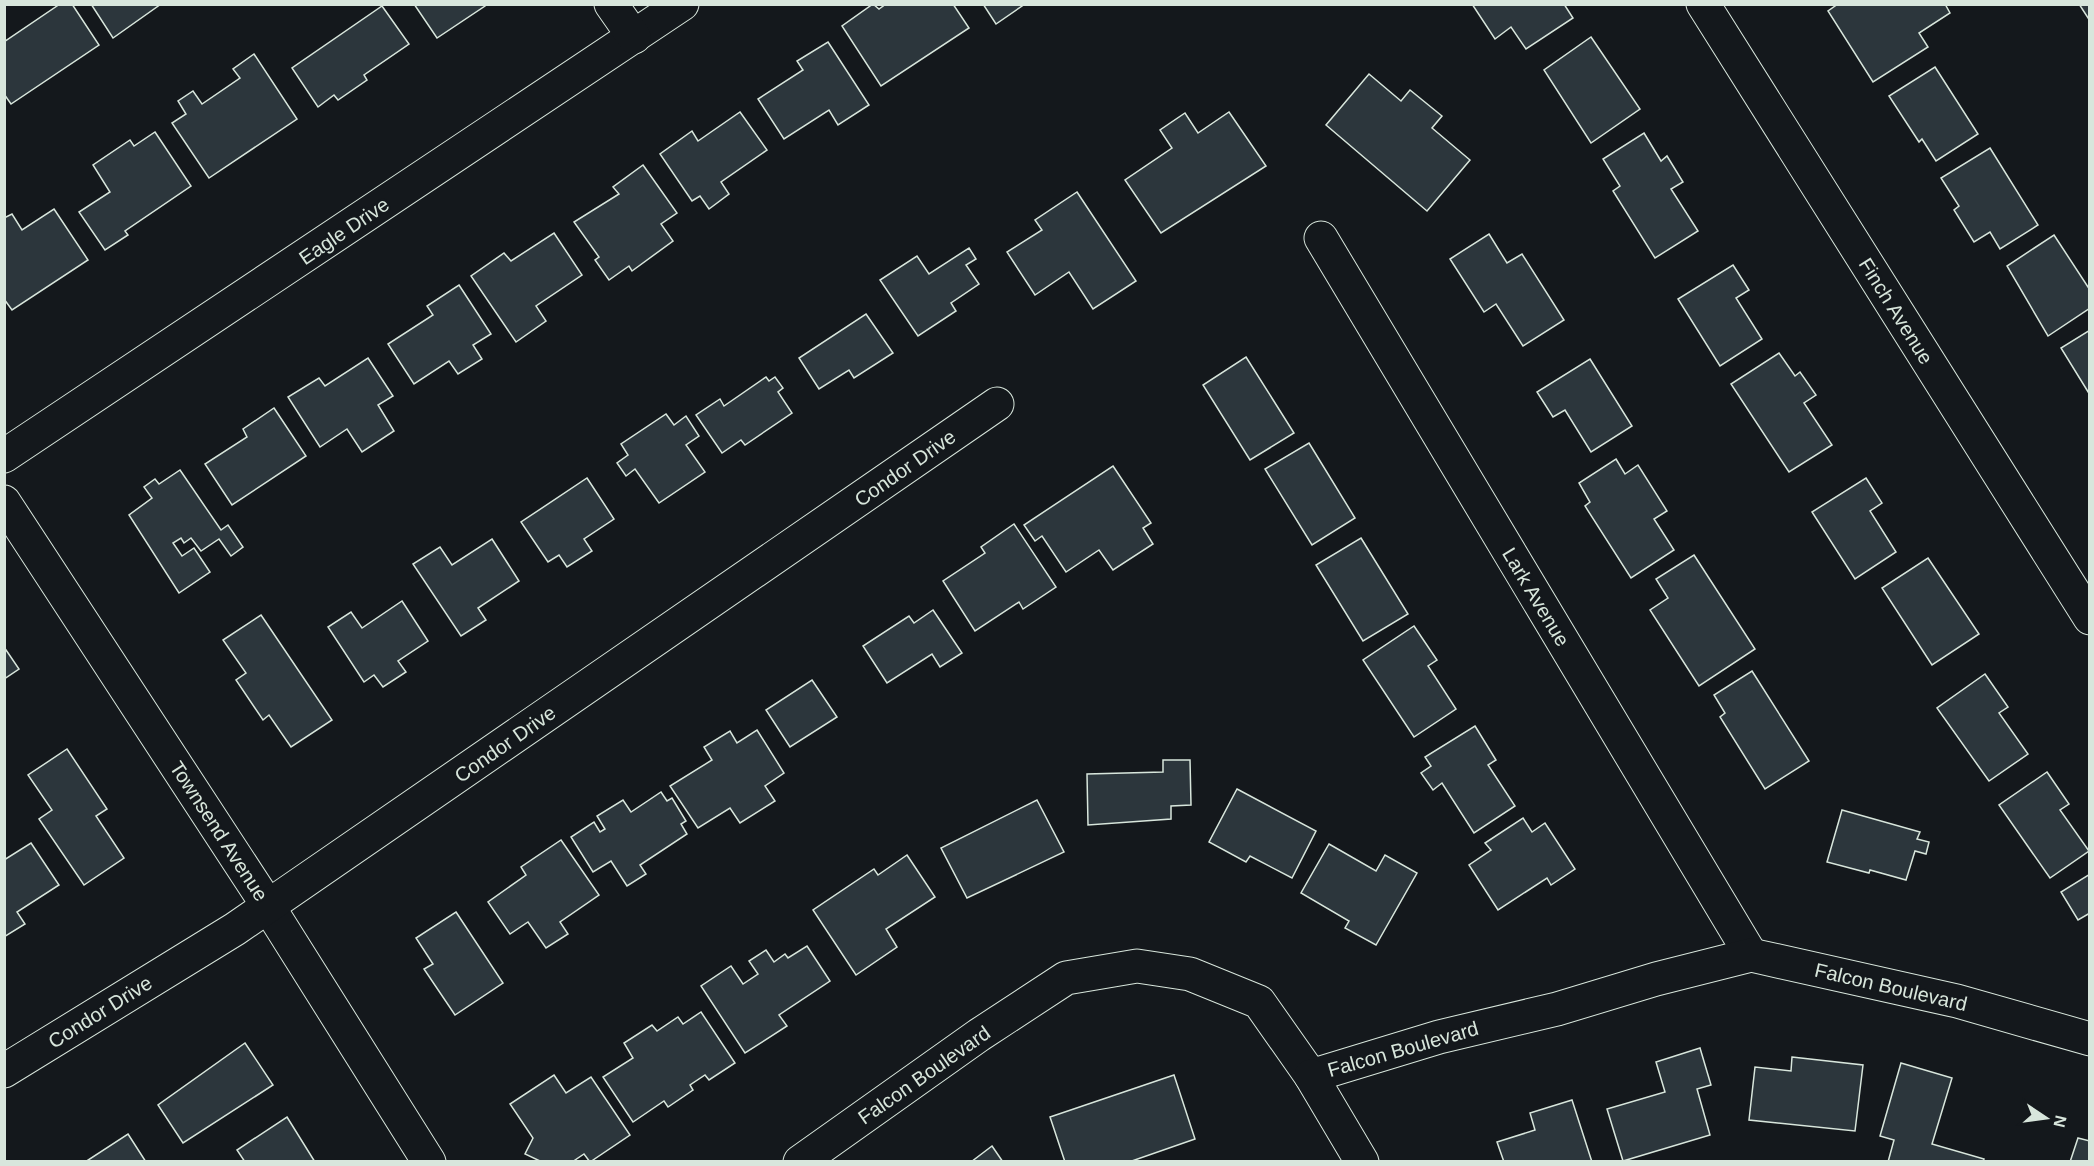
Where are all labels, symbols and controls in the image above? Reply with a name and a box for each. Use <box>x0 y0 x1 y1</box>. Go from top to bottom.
street label: Eagle Drive <box>295 193 393 269</box>
street label: Finch Avenue <box>1855 254 1937 368</box>
street label: Condor Drive <box>850 425 960 511</box>
street label: Lark Avenue <box>1498 544 1574 650</box>
street label: Condor Drive <box>450 701 560 787</box>
street label: Townsend Avenue <box>166 757 272 905</box>
street label: Falcon Boulevard <box>1813 959 1969 1015</box>
street label: Condor Drive <box>44 971 156 1053</box>
street label: Falcon Boulevard <box>1325 1017 1481 1081</box>
street label: Falcon Boulevard <box>854 1021 994 1129</box>
north arrow <box>2016 1088 2076 1148</box>
text: N <box>2051 1114 2070 1129</box>

